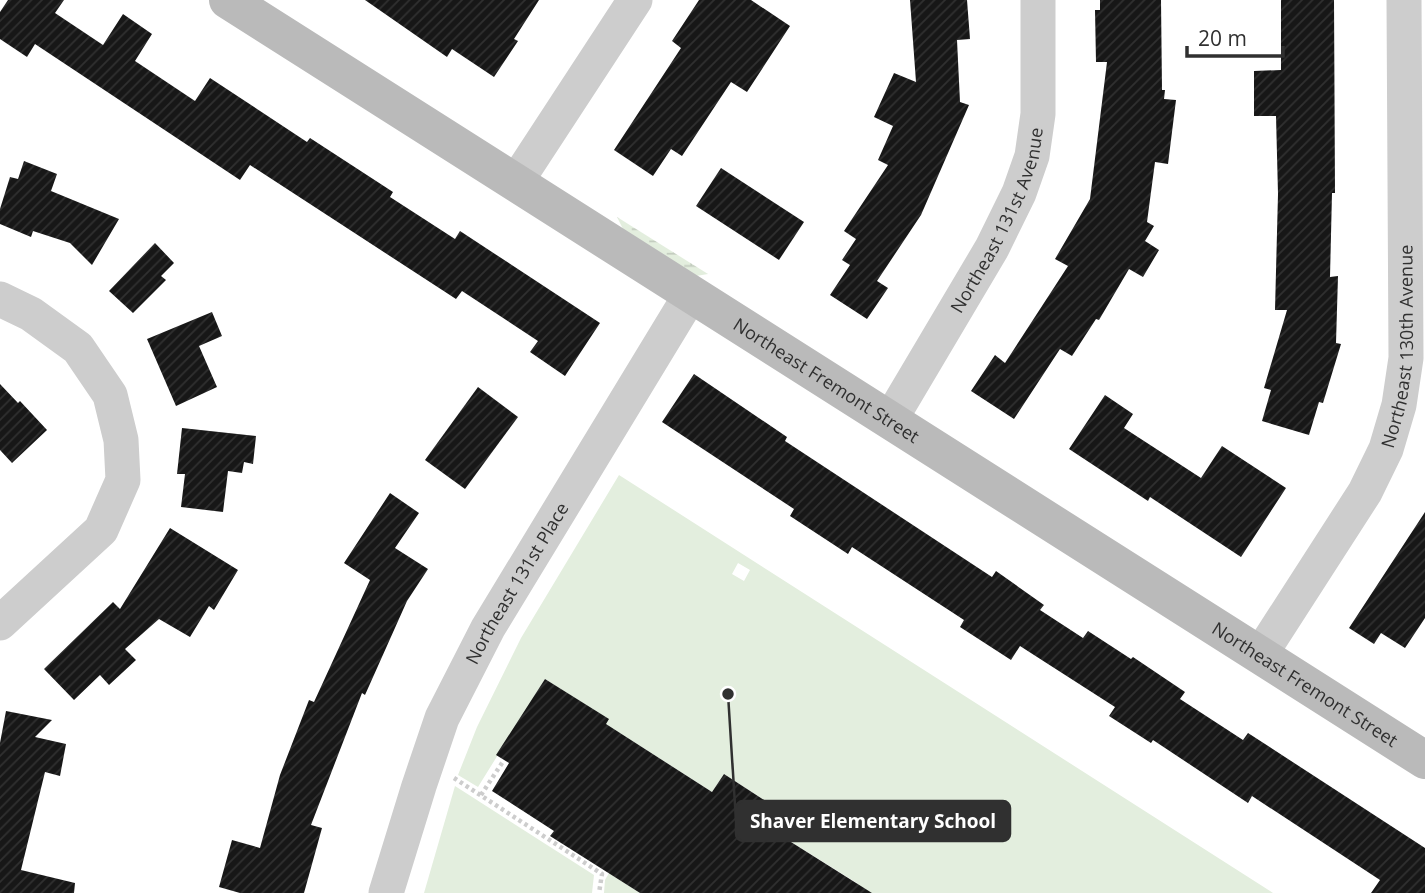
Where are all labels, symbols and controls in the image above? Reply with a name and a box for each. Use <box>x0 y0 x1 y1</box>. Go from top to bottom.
scale bar <box>1187 14 1283 58</box>
text: 20 m <box>1198 24 1247 52</box>
street label: Northeast 131st Avenue <box>944 126 1048 317</box>
street label: Northeast 130th Avenue <box>1375 245 1418 451</box>
street label: Northeast Fremont Street <box>729 312 924 448</box>
street label: Northeast 131st Place <box>460 498 574 668</box>
street label: Northeast Fremont Street <box>1208 616 1403 752</box>
callout: Shaver Elementary School <box>736 801 1010 841</box>
text: Shaver Elementary School <box>750 808 996 834</box>

